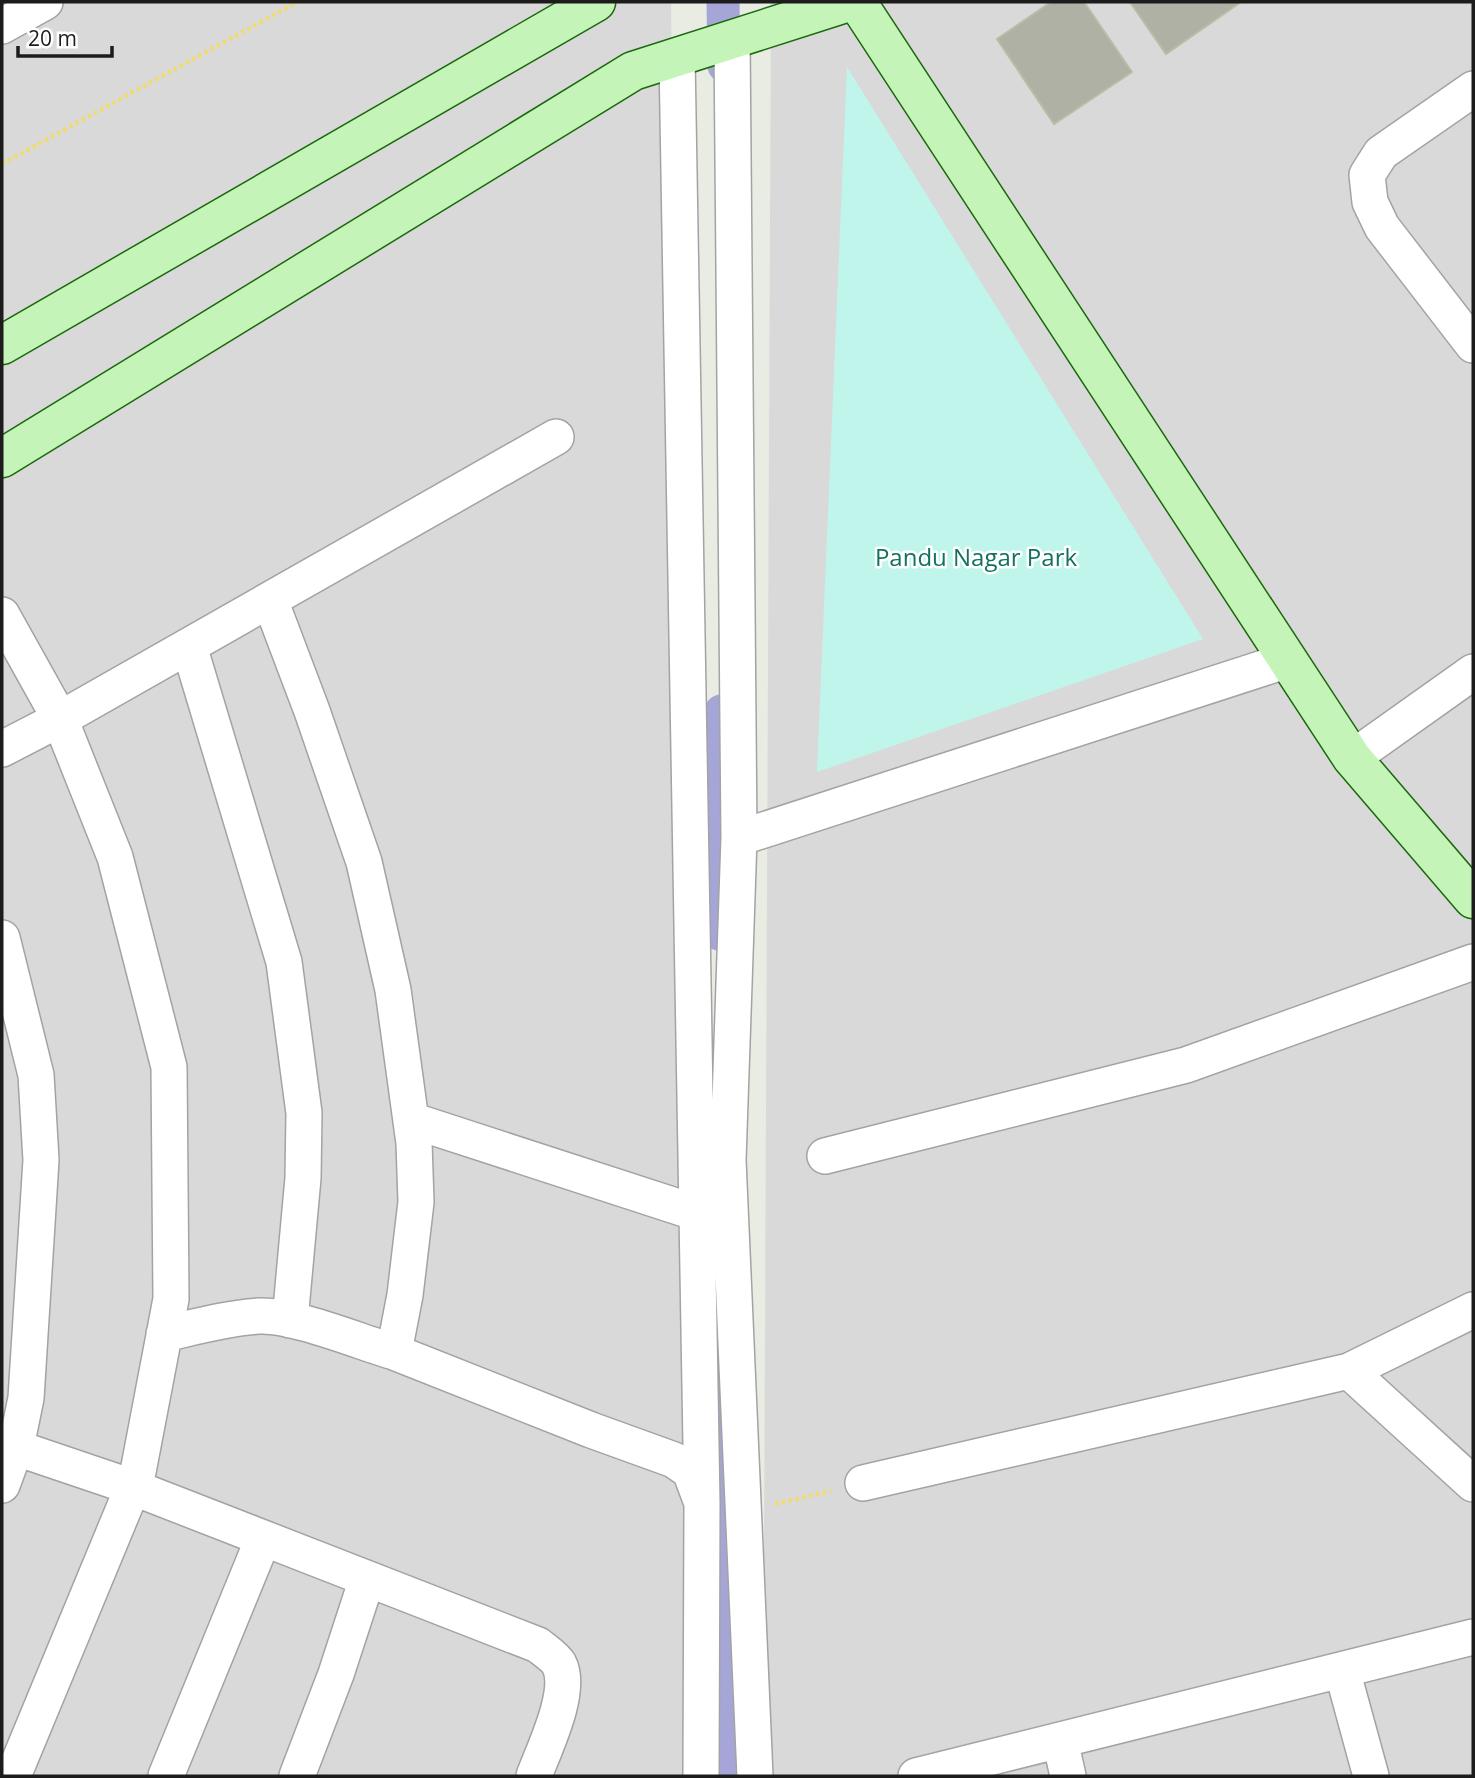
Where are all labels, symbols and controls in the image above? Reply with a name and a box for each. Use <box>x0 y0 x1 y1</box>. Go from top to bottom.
scale bar <box>18 14 112 58</box>
text: 20 m <box>28 24 77 52</box>
park label: Pandu Nagar Park <box>875 540 1077 573</box>

